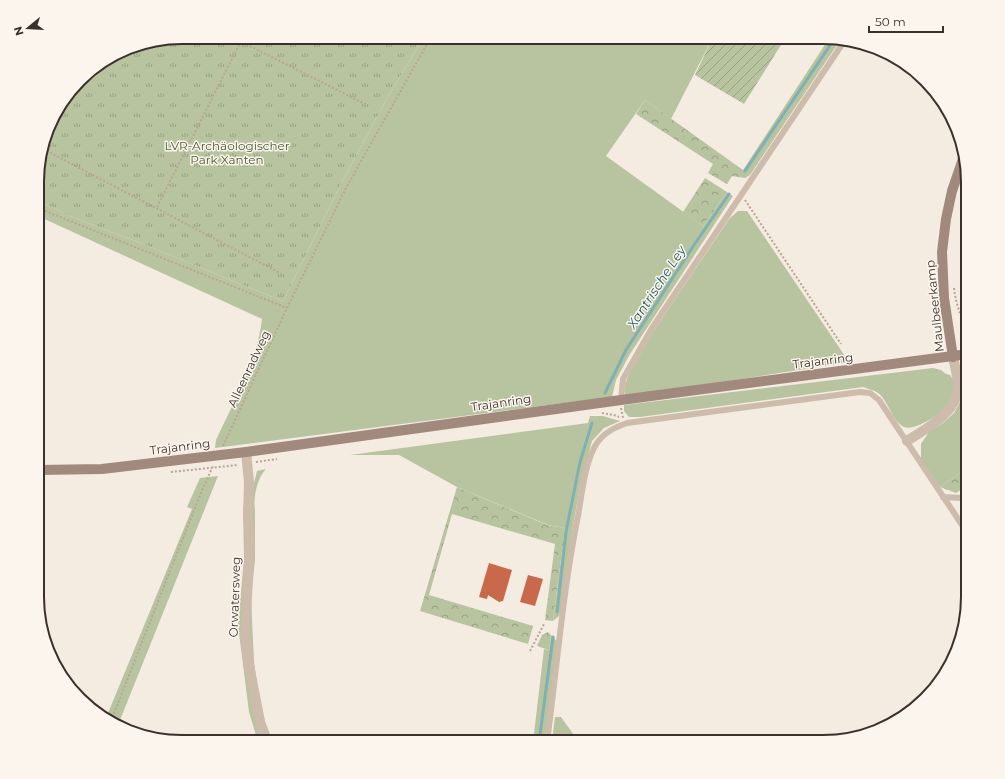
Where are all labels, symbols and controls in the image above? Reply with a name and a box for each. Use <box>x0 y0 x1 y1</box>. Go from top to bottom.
north arrow <box>8 8 48 48</box>
scale bar <box>869 8 943 34</box>
text: 50 m <box>875 14 906 29</box>
text: N <box>10 25 27 37</box>
park label: LVR-Archäologischer Park Xanten <box>164 138 290 167</box>
water label: Xantrische Ley <box>623 242 689 332</box>
street label: Maulbeerkamp <box>922 259 947 353</box>
street label: Alleenradweg <box>224 328 273 410</box>
street label: Trajanring <box>792 349 854 372</box>
street label: Trajanring <box>470 391 532 414</box>
street label: Trajanring <box>149 435 211 458</box>
street label: Orwatersweg <box>226 556 243 638</box>

